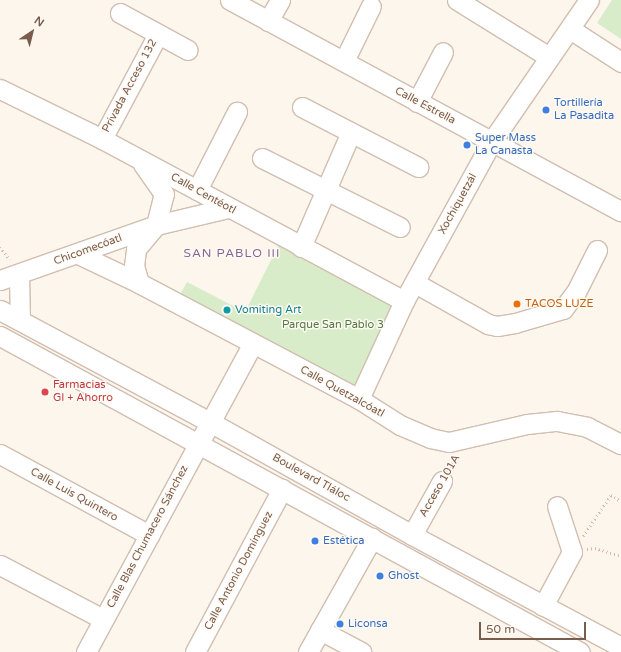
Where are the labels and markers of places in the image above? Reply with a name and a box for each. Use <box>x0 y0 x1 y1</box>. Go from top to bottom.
place label: Tortillería La Pasadita <box>554 97 614 123</box>
marker: Tortillería La Pasadita <box>541 105 551 115</box>
place label: Super Mass La Canasta <box>475 132 536 158</box>
marker: Super Mass La Canasta <box>462 140 472 150</box>
place label: TACOS LUZE <box>525 297 594 311</box>
marker: TACOS LUZE <box>512 299 522 309</box>
place label: Vomiting Art <box>235 303 302 317</box>
marker: Vomiting Art <box>222 305 232 315</box>
place label: Farmacias GI + Ahorro <box>53 379 113 405</box>
marker: Farmacias GI + Ahorro <box>40 387 50 397</box>
place label: Estética <box>323 534 365 548</box>
marker: Estética <box>310 536 320 546</box>
place label: Ghost <box>388 569 419 583</box>
marker: Ghost <box>375 571 385 581</box>
place label: Liconsa <box>348 617 388 631</box>
marker: Liconsa <box>335 619 345 629</box>

